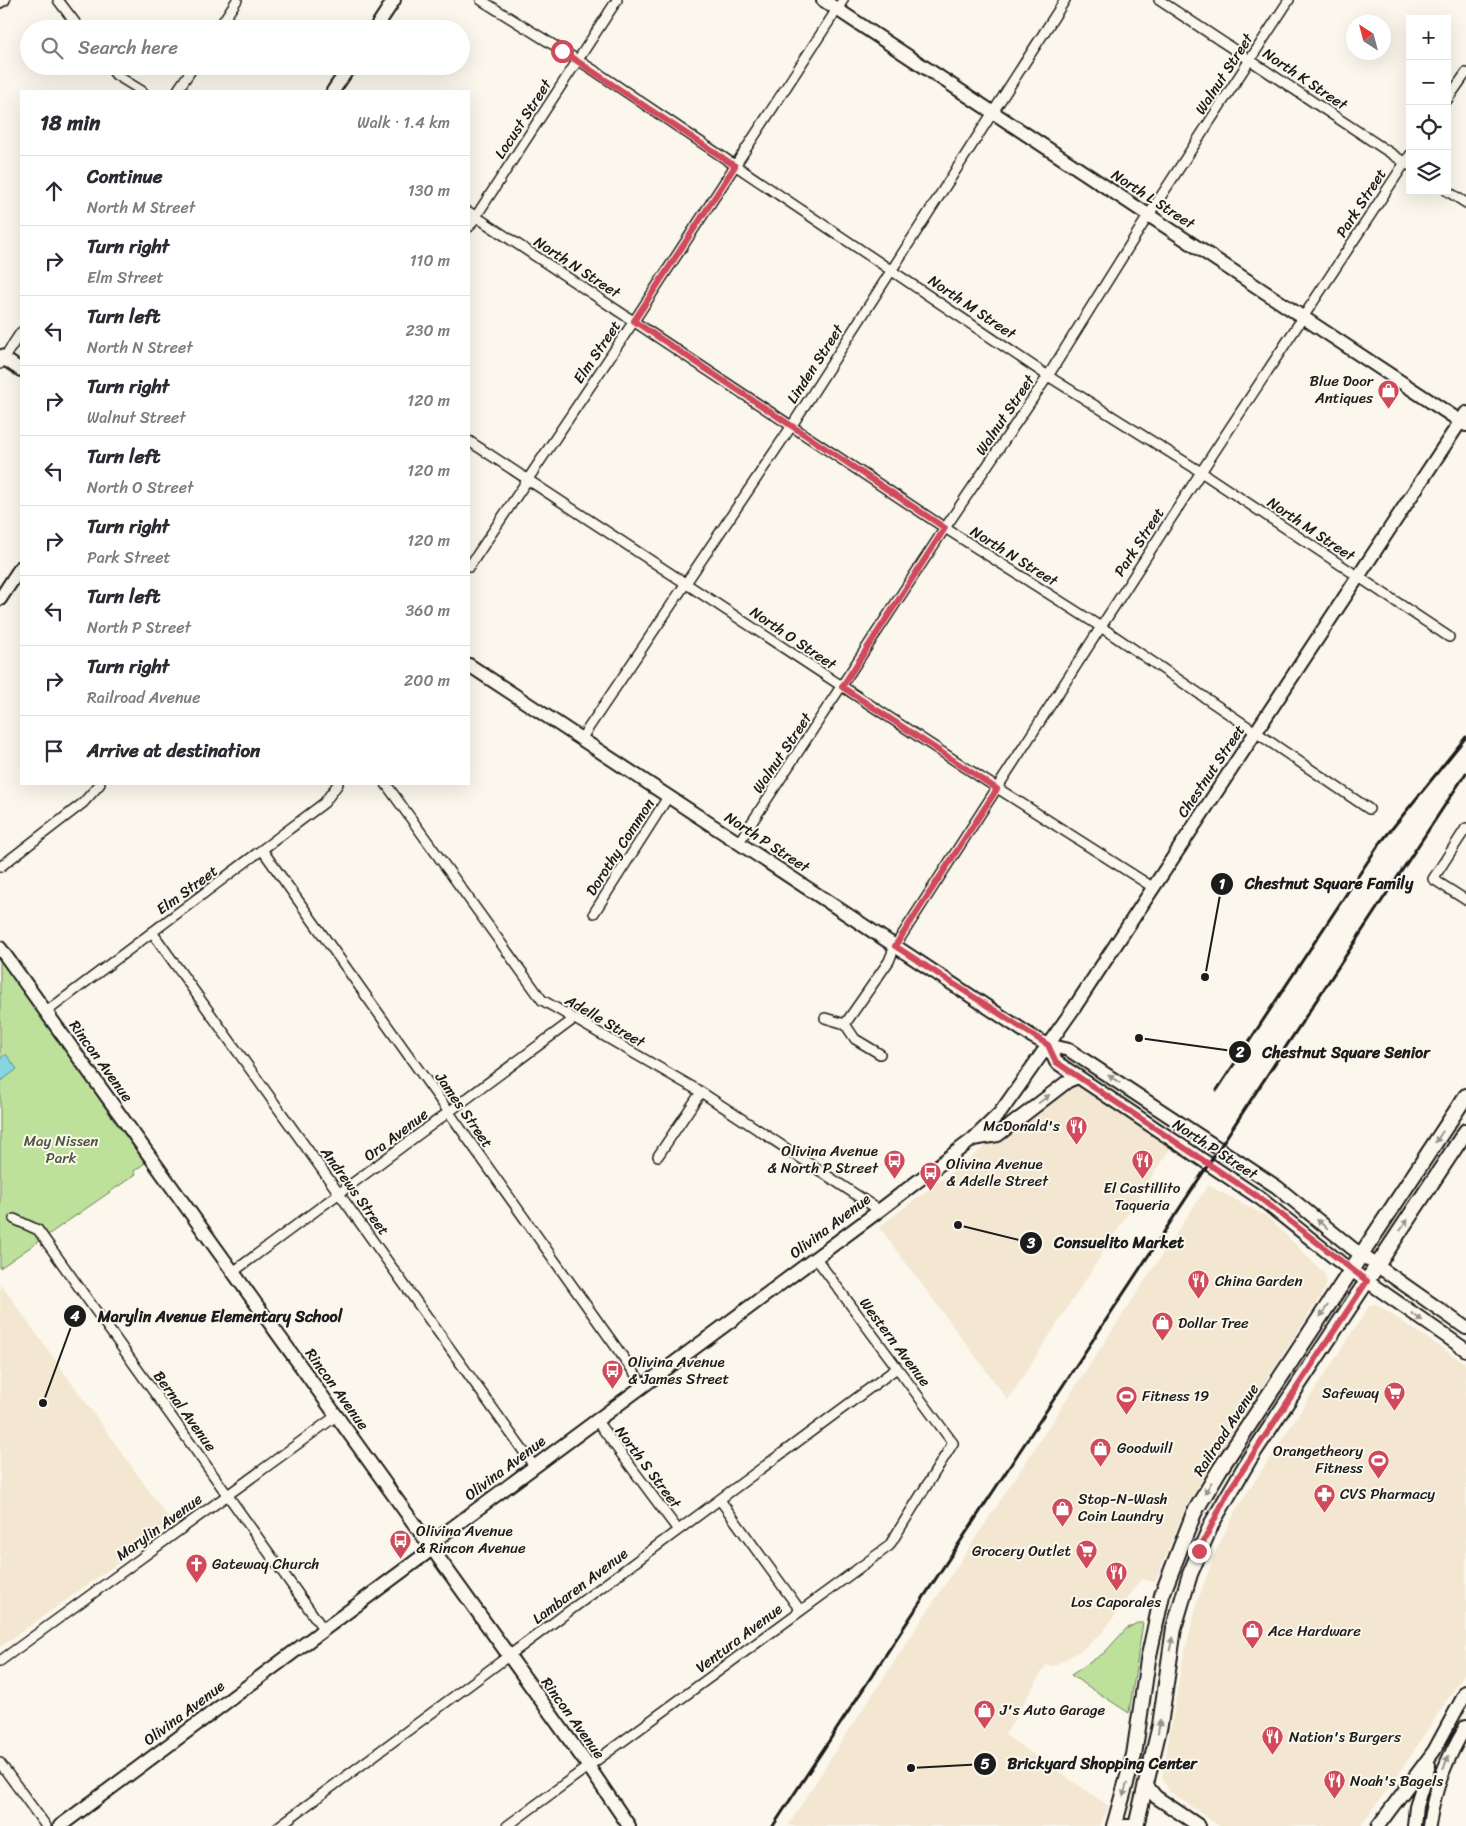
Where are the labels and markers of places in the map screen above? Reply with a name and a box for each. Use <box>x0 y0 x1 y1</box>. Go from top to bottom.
place label: Blue Door Antiques <box>1309 368 1374 411</box>
shop icon: Blue Door Antiques <box>1377 378 1401 409</box>
callout: Chestnut Square Family <box>1210 868 1423 899</box>
callout: Chestnut Square Senior <box>1228 1036 1440 1067</box>
place label: McDonald's <box>983 1113 1060 1139</box>
restaurant icon: McDonald's <box>1064 1114 1088 1145</box>
place label: Olivina Avenue & North P Street <box>767 1138 879 1181</box>
bus stop icon: Olivina Avenue & North P Street <box>882 1148 906 1179</box>
restaurant icon: El Castillito Taqueria <box>1130 1148 1154 1179</box>
place label: Olivina Avenue & Adelle Street <box>946 1151 1049 1194</box>
bus stop icon: Olivina Avenue & Adelle Street <box>918 1161 942 1192</box>
place label: El Castillito Taqueria <box>1104 1175 1181 1218</box>
callout: Consuelito Market <box>1019 1227 1193 1258</box>
place label: China Garden <box>1215 1268 1303 1294</box>
restaurant icon: China Garden <box>1187 1269 1211 1300</box>
callout: Marylin Avenue Elementary School <box>63 1301 353 1332</box>
place label: Dollar Tree <box>1178 1310 1249 1336</box>
shop icon: Dollar Tree <box>1150 1311 1174 1342</box>
place label: Olivina Avenue & James Street <box>628 1349 730 1392</box>
bus stop icon: Olivina Avenue & James Street <box>600 1359 624 1390</box>
place label: Safeway <box>1322 1380 1379 1406</box>
supermarket icon: Safeway <box>1383 1381 1407 1412</box>
place label: Fitness 19 <box>1142 1383 1209 1409</box>
sports icon: Fitness 19 <box>1114 1384 1138 1415</box>
place label: Goodwill <box>1117 1435 1173 1461</box>
shop icon: Goodwill <box>1089 1436 1113 1467</box>
place label: Orangetheory Fitness <box>1273 1438 1363 1481</box>
sports icon: Orangetheory Fitness <box>1367 1448 1391 1479</box>
place label: CVS Pharmacy <box>1340 1481 1435 1507</box>
pharmacy icon: CVS Pharmacy <box>1312 1482 1336 1513</box>
place label: Stop-N-Wash Coin Laundry <box>1078 1486 1168 1529</box>
shop icon: Stop-N-Wash Coin Laundry <box>1050 1496 1074 1527</box>
place label: Olivina Avenue & Rincon Avenue <box>416 1518 526 1561</box>
bus stop icon: Olivina Avenue & Rincon Avenue <box>388 1528 412 1559</box>
place label: Grocery Outlet <box>972 1538 1071 1564</box>
supermarket icon: Grocery Outlet <box>1075 1539 1099 1570</box>
place label: Gateway Church <box>212 1551 320 1577</box>
church icon: Gateway Church <box>184 1552 208 1583</box>
restaurant icon: Los Caporales <box>1104 1561 1128 1592</box>
place label: Los Caporales <box>1071 1589 1161 1615</box>
place label: Ace Hardware <box>1267 1618 1361 1644</box>
shop icon: Ace Hardware <box>1240 1619 1264 1650</box>
place label: J's Auto Garage <box>999 1697 1106 1723</box>
shop icon: J's Auto Garage <box>972 1698 996 1729</box>
place label: Nation's Burgers <box>1289 1724 1401 1750</box>
restaurant icon: Nation's Burgers <box>1261 1725 1285 1756</box>
callout: Brickyard Shopping Center <box>972 1748 1208 1779</box>
place label: Noah's Bagels <box>1350 1768 1443 1794</box>
restaurant icon: Noah's Bagels <box>1322 1769 1346 1800</box>

